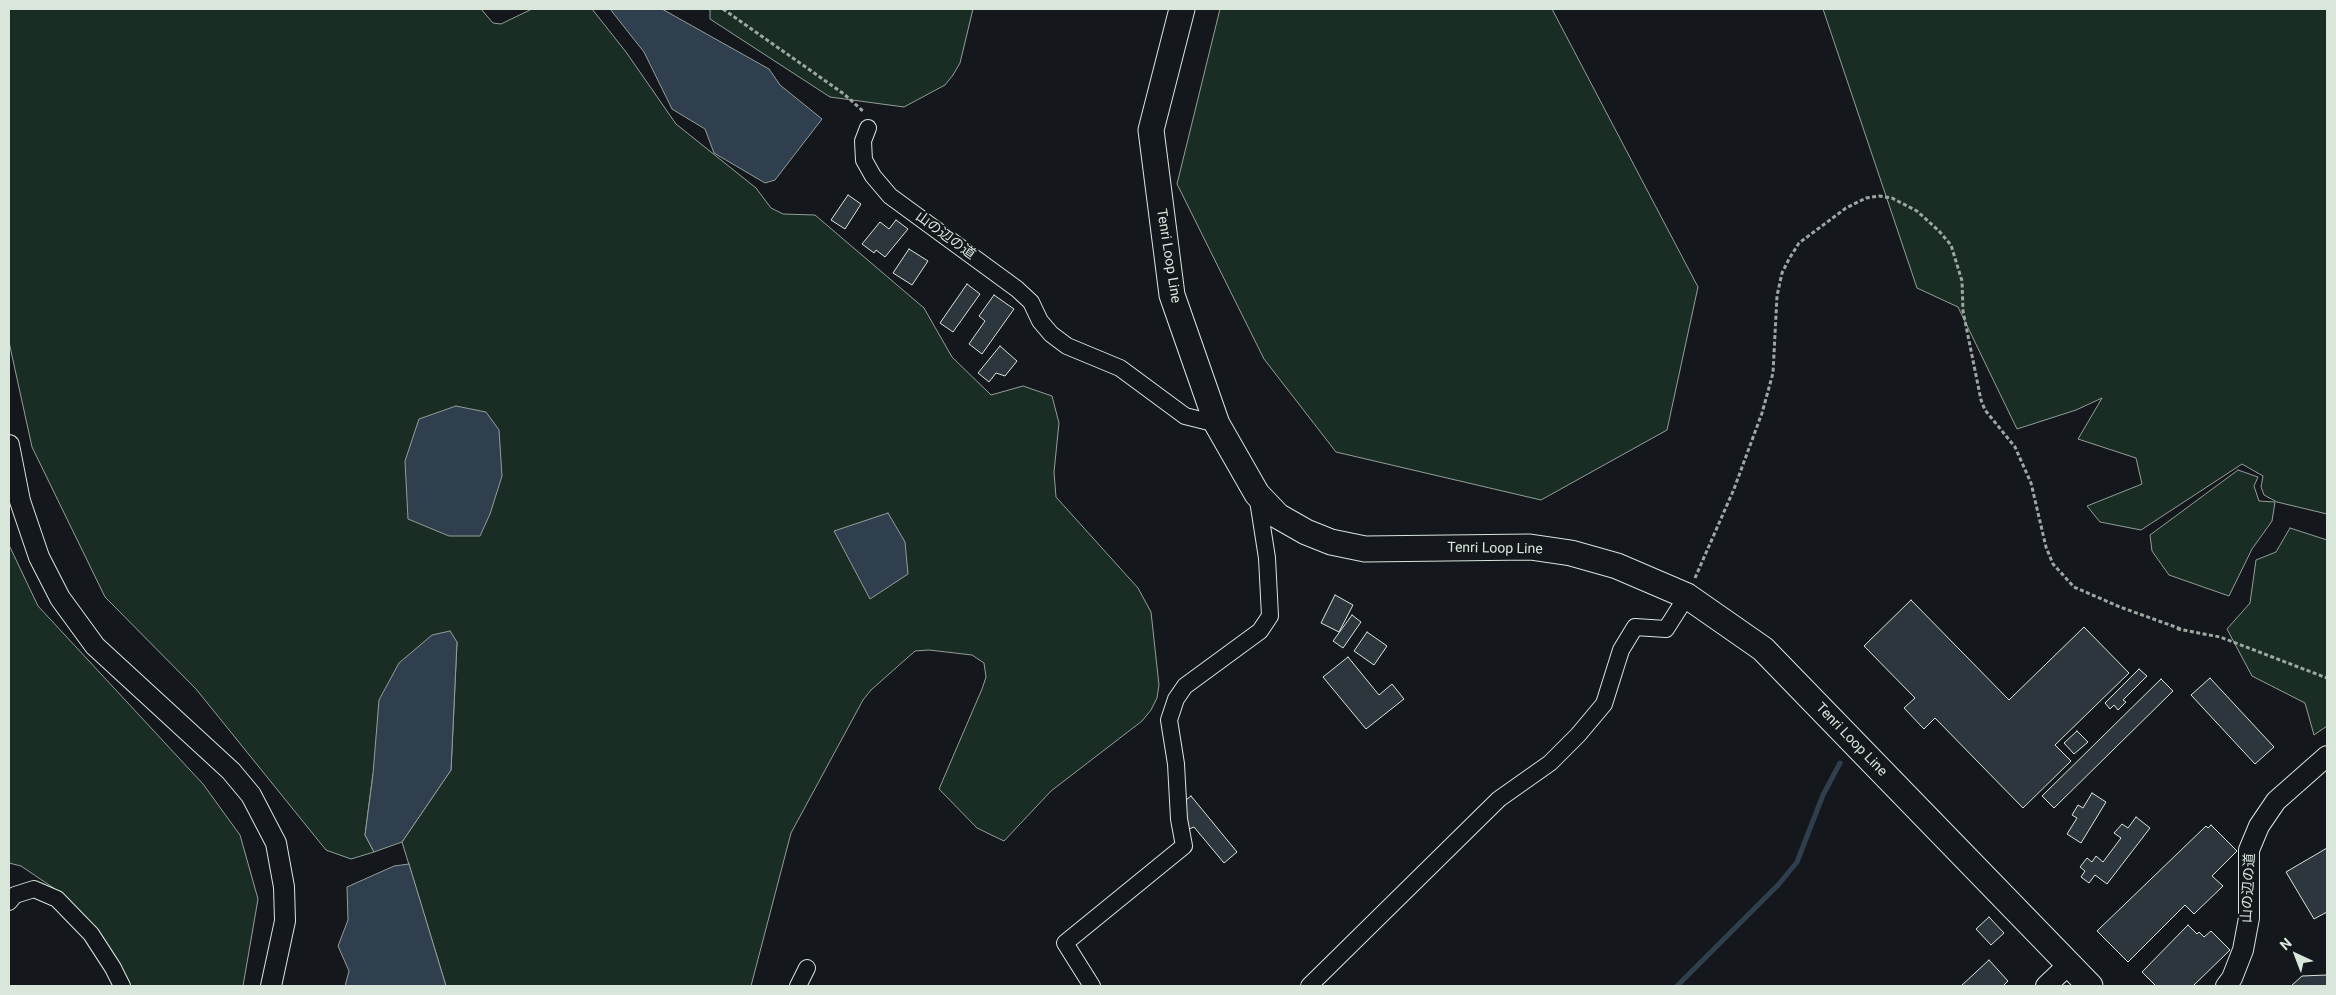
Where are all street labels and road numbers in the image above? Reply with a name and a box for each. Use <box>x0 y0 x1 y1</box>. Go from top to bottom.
street label: Tenri Loop Line <box>1152 208 1184 304</box>
street label: 山の辺の道 <box>912 209 978 263</box>
street label: Tenri Loop Line <box>1447 540 1543 558</box>
street label: Tenri Loop Line <box>1812 700 1890 780</box>
street label: 山の辺の道 <box>2239 853 2259 923</box>

